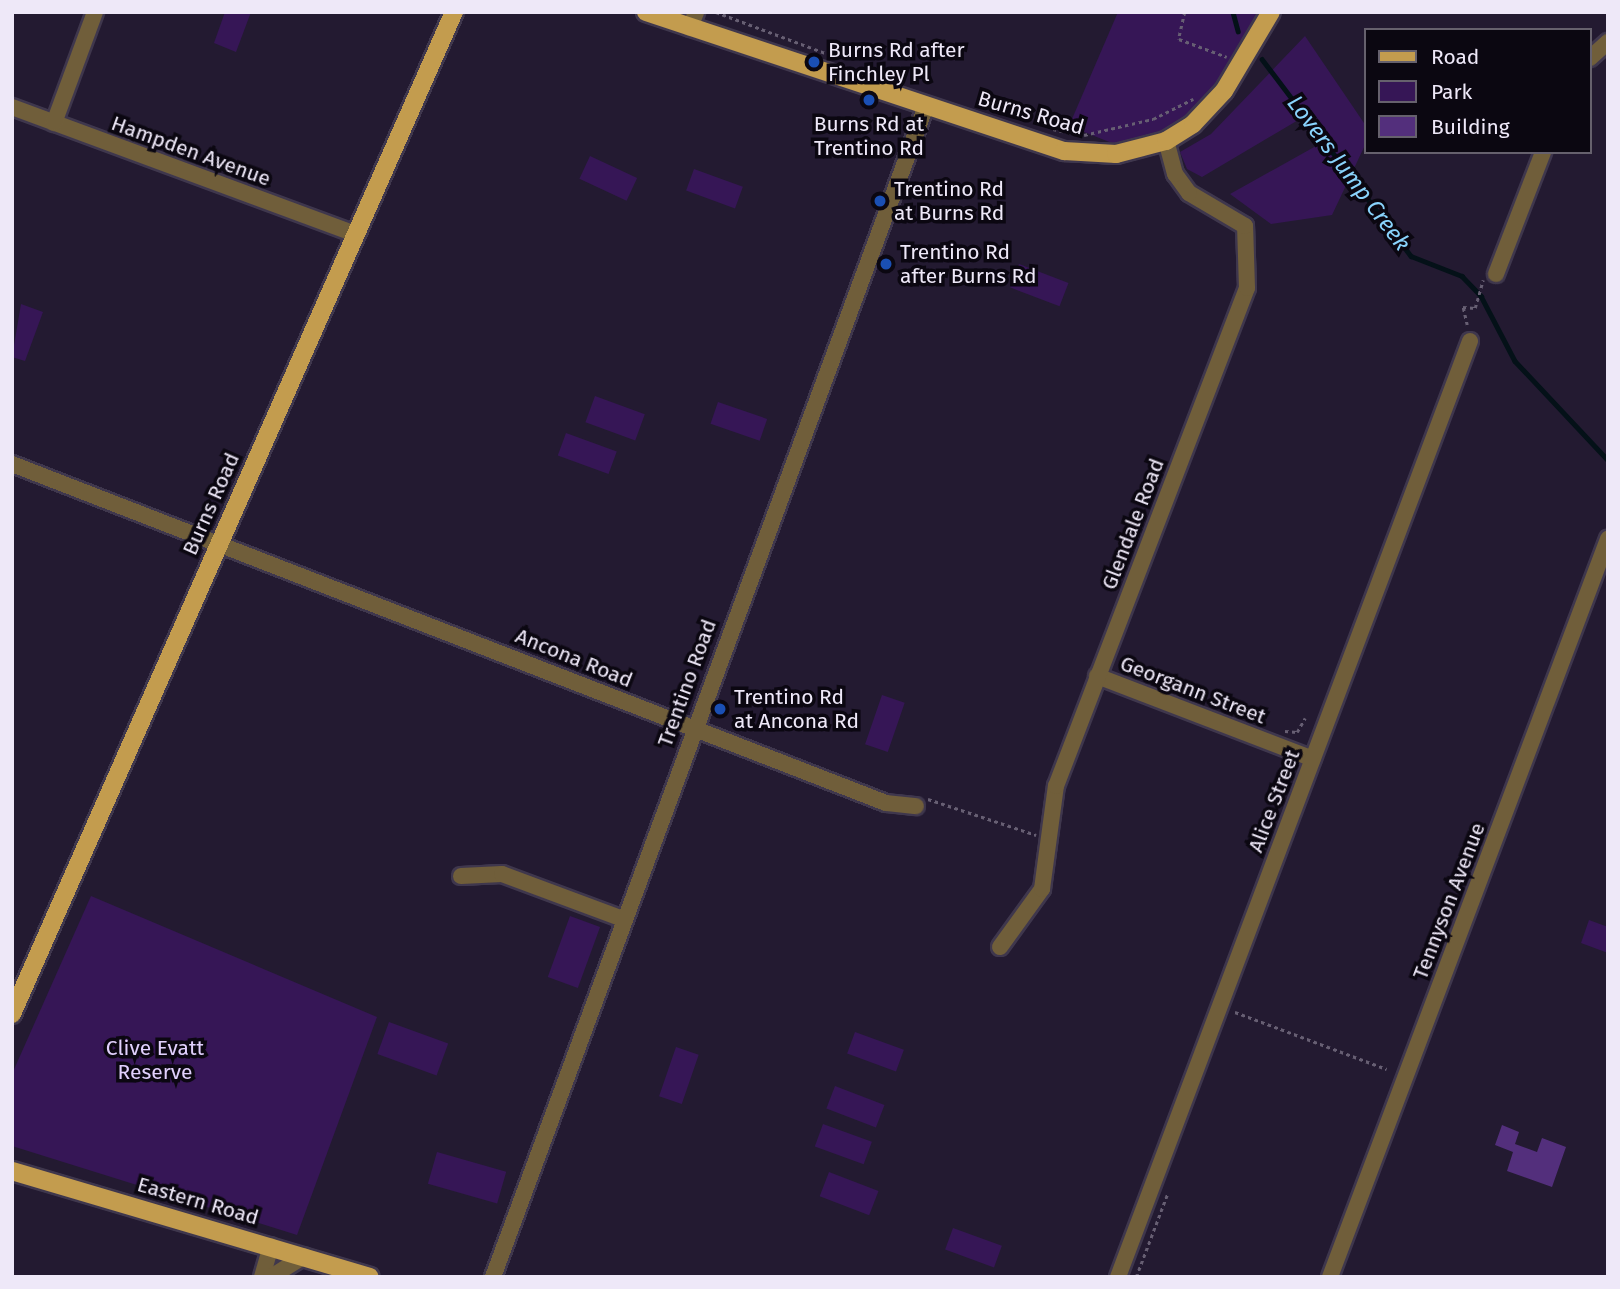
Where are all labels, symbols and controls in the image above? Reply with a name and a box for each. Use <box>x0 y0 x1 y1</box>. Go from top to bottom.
legend <box>1364 28 1592 154</box>
place label: Burns Rd after Finchley Pl <box>828 37 965 87</box>
text: Road <box>1431 44 1479 70</box>
marker: Burns Rd after Finchley Pl <box>806 54 822 70</box>
text: Park <box>1431 79 1472 105</box>
street label: Burns Road <box>975 86 1087 140</box>
water label: Lovers Jump Creek <box>1282 90 1416 256</box>
marker: Burns Rd at Trentino Rd <box>861 92 877 108</box>
street label: Hampden Avenue <box>108 110 274 192</box>
place label: Burns Rd at Trentino Rd <box>814 111 924 161</box>
text: Building <box>1431 114 1510 140</box>
place label: Trentino Rd at Burns Rd <box>894 176 1004 226</box>
marker: Trentino Rd at Burns Rd <box>872 193 888 209</box>
place label: Trentino Rd after Burns Rd <box>900 239 1037 289</box>
marker: Trentino Rd after Burns Rd <box>878 256 894 272</box>
street label: Burns Road <box>177 449 245 559</box>
street label: Glendale Road <box>1096 455 1170 593</box>
street label: Trentino Road <box>652 616 722 750</box>
street label: Ancona Road <box>512 623 636 693</box>
street label: Georgann Street <box>1117 651 1269 729</box>
place label: Trentino Rd at Ancona Rd <box>734 684 859 734</box>
marker: Trentino Rd at Ancona Rd <box>712 701 728 717</box>
street label: Alice Street <box>1243 746 1305 856</box>
street label: Tennyson Avenue <box>1408 819 1490 983</box>
park label: Clive Evatt Reserve <box>106 1035 204 1085</box>
street label: Eastern Road <box>134 1172 262 1230</box>

